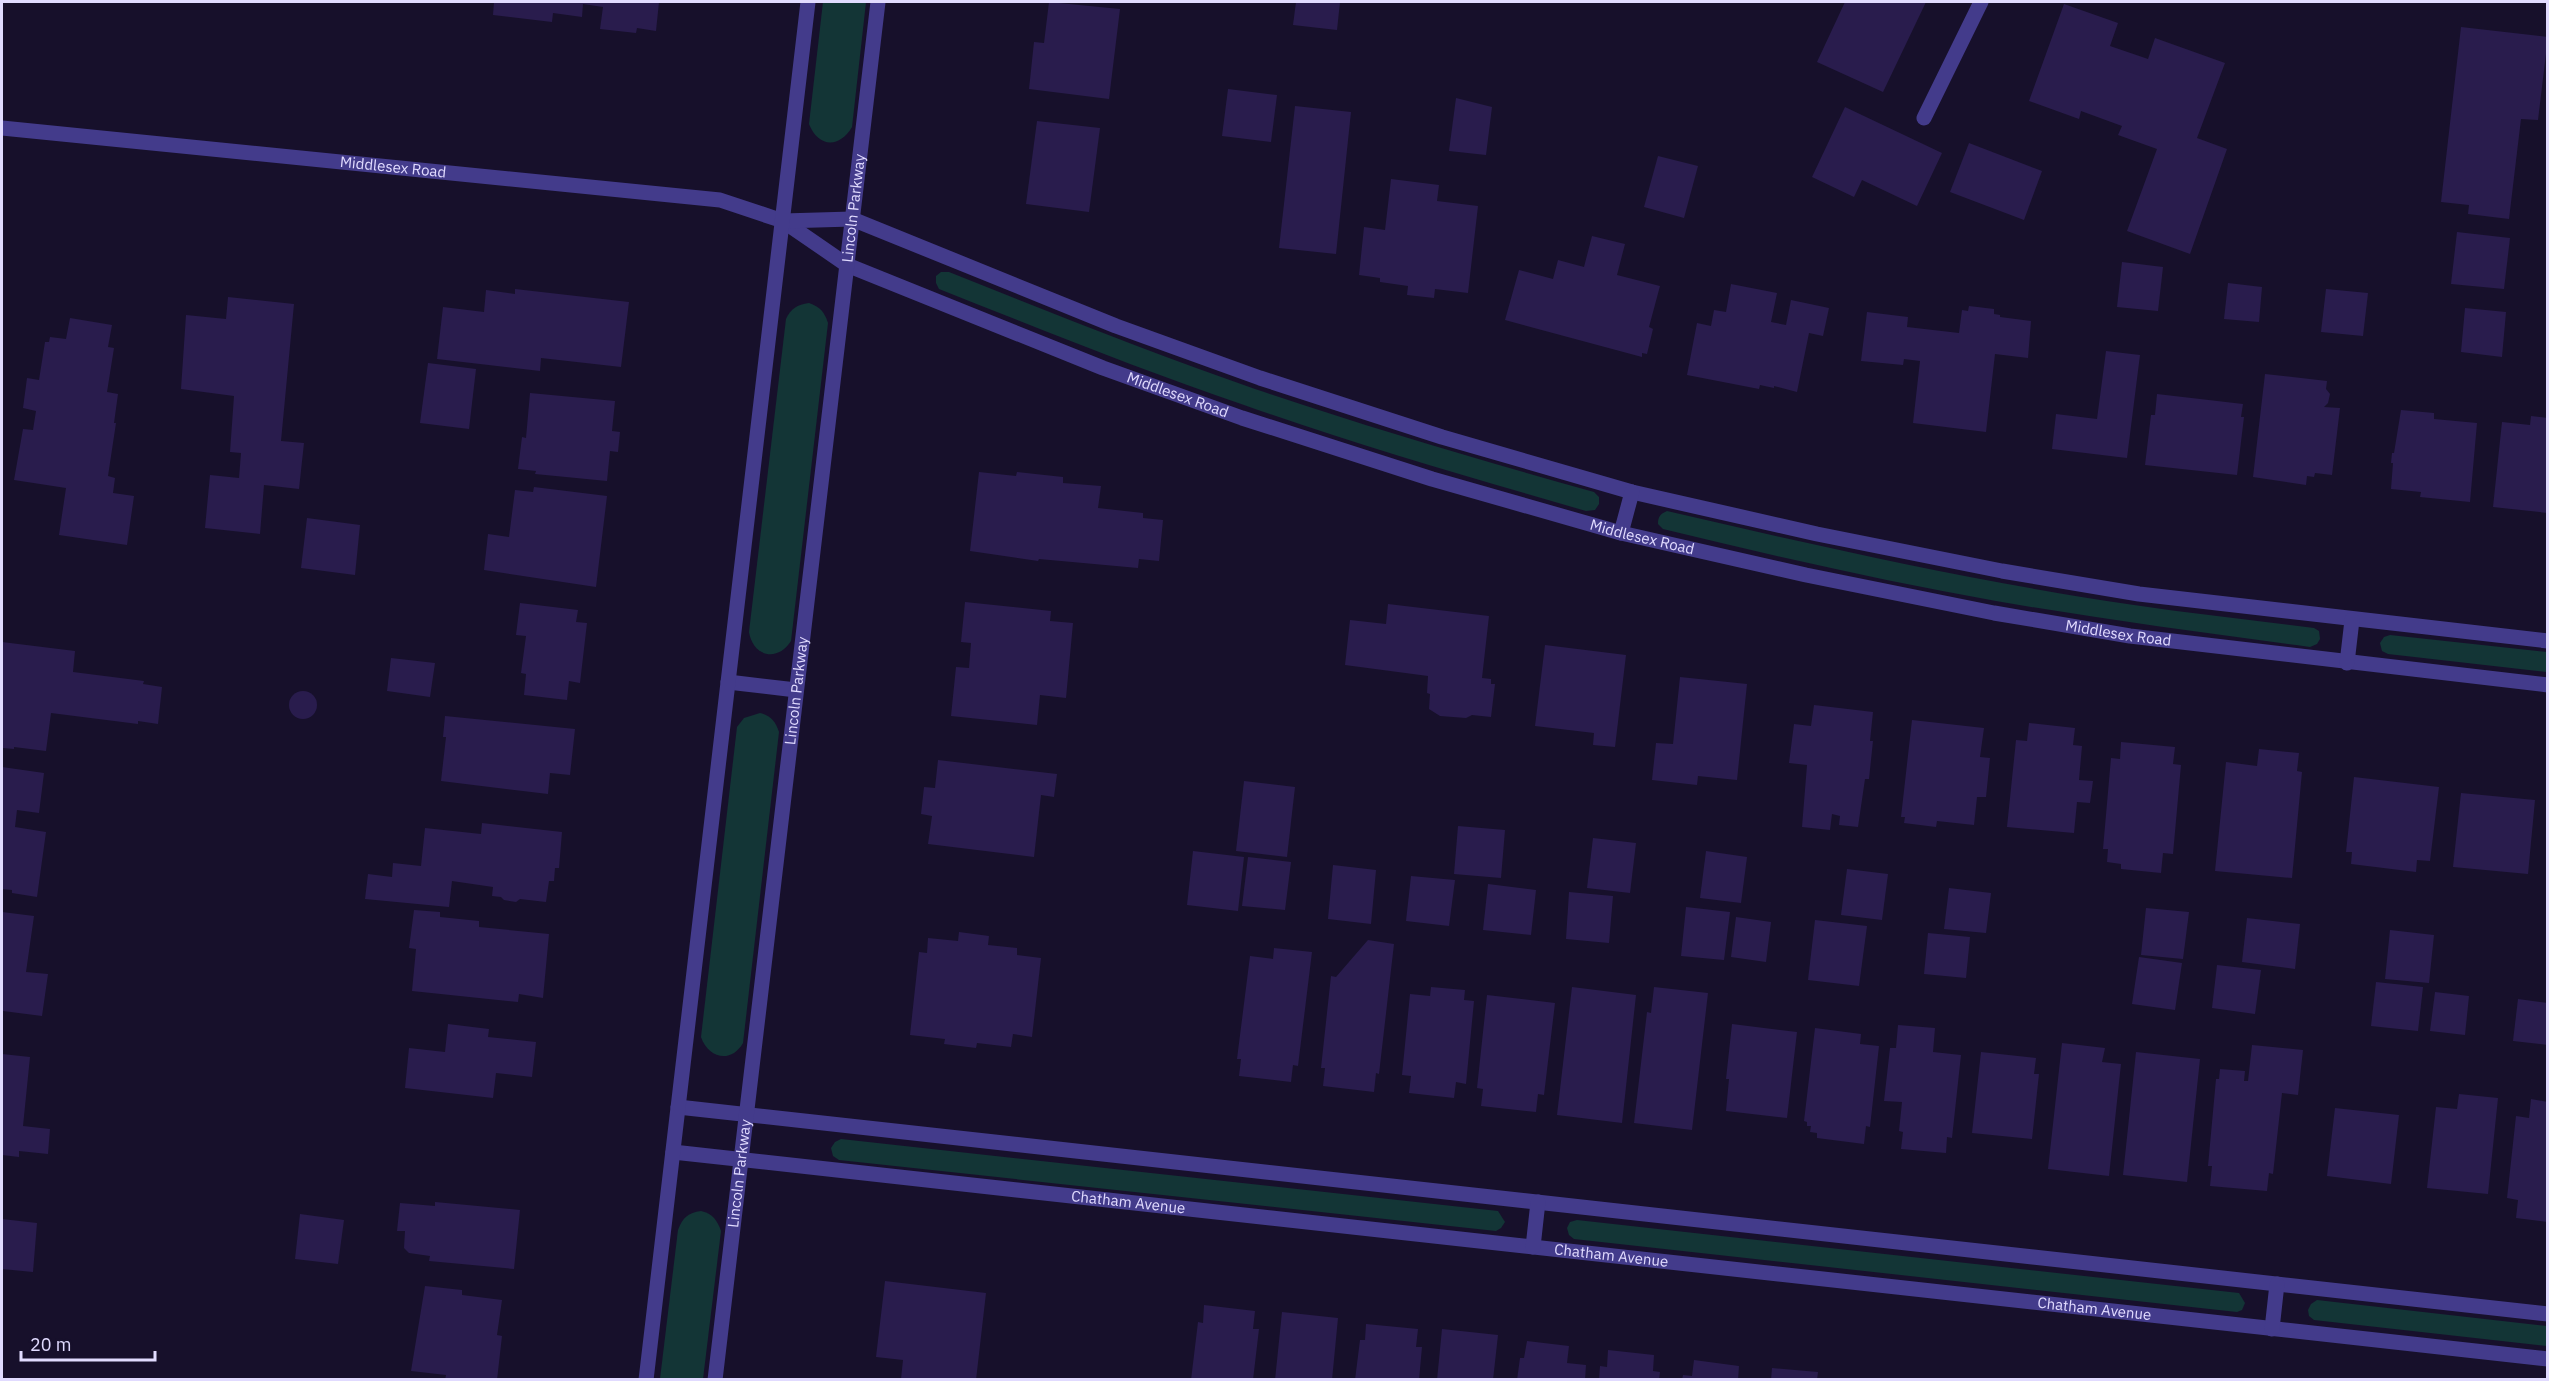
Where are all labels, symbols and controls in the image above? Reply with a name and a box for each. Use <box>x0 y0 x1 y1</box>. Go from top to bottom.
street label: Middlesex Road <box>339 152 447 181</box>
street label: Lincoln Parkway <box>837 152 869 263</box>
street label: Middlesex Road <box>1124 367 1231 421</box>
street label: Middlesex Road <box>1588 515 1696 558</box>
street label: Middlesex Road <box>2064 615 2172 650</box>
street label: Lincoln Parkway <box>780 635 812 746</box>
street label: Lincoln Parkway <box>723 1118 755 1229</box>
street label: Chatham Avenue <box>1070 1186 1186 1217</box>
street label: Chatham Avenue <box>1553 1239 1669 1271</box>
street label: Chatham Avenue <box>2036 1293 2152 1324</box>
scale bar <box>21 1324 154 1362</box>
text: 20 m <box>30 1333 72 1356</box>

